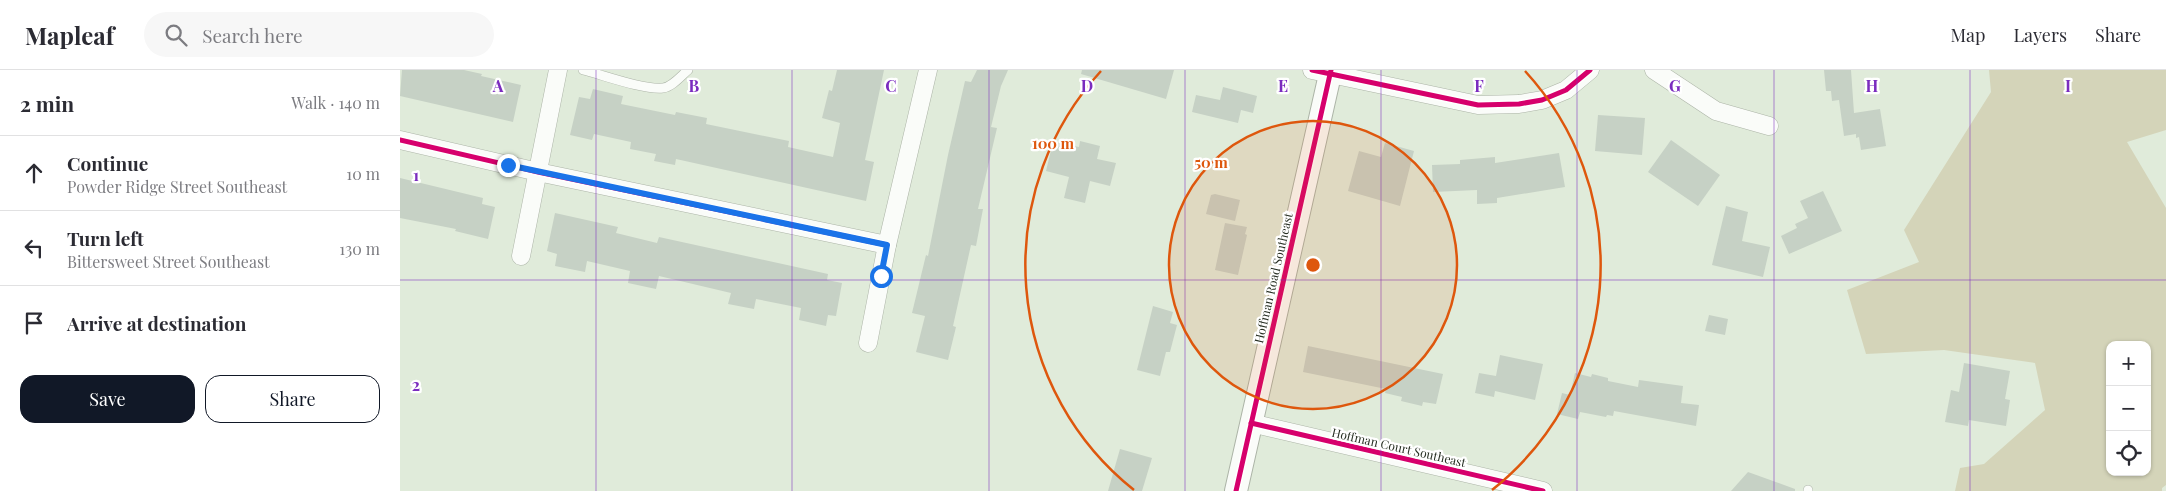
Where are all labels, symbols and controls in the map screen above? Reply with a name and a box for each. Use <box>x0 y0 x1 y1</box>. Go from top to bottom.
search box <box>144 12 494 57</box>
text: Mapleaf <box>25 19 114 51</box>
icon: search <box>162 21 190 49</box>
text: Search here <box>202 22 303 48</box>
text: Map <box>1950 23 1985 47</box>
text: Layers <box>2013 23 2067 47</box>
text: Share <box>2095 23 2141 47</box>
text: A <box>492 75 504 96</box>
text: B <box>689 75 700 96</box>
text: C <box>885 75 897 96</box>
text: D <box>1081 75 1093 96</box>
text: E <box>1278 75 1288 96</box>
text: F <box>1474 75 1484 96</box>
text: G <box>1669 75 1681 96</box>
text: H <box>1866 75 1879 96</box>
text: I <box>2065 75 2071 96</box>
text: 2 min <box>20 89 74 117</box>
text: Walk · 140 m <box>291 92 380 113</box>
text: 100 m <box>1032 133 1075 153</box>
text: Continue <box>67 150 148 176</box>
text: 50 m <box>1194 152 1228 172</box>
route end <box>497 154 520 177</box>
icon: ahead <box>20 159 48 187</box>
text: 10 m <box>346 163 380 184</box>
text: 1 <box>413 164 419 185</box>
text: Powder Ridge Street Southeast <box>67 176 287 197</box>
street label: Hoffman Road Southeast <box>1250 211 1296 345</box>
text: Turn left <box>67 225 144 251</box>
icon: left <box>20 234 48 262</box>
text: 130 m <box>339 238 380 259</box>
text: Bittersweet Street Southeast <box>67 251 270 272</box>
centre of rings <box>1304 256 1322 274</box>
route start <box>870 265 893 288</box>
icon: arrive <box>20 309 48 337</box>
text: Arrive at destination <box>67 310 247 336</box>
map controls <box>2106 341 2151 476</box>
button: + <box>2106 341 2151 386</box>
text: 2 <box>412 374 420 395</box>
button: Save <box>20 375 195 423</box>
button: Share <box>205 375 380 423</box>
button: − <box>2106 386 2151 431</box>
street label: Hoffman Court Southeast <box>1330 424 1468 470</box>
button: locate <box>2106 431 2151 476</box>

